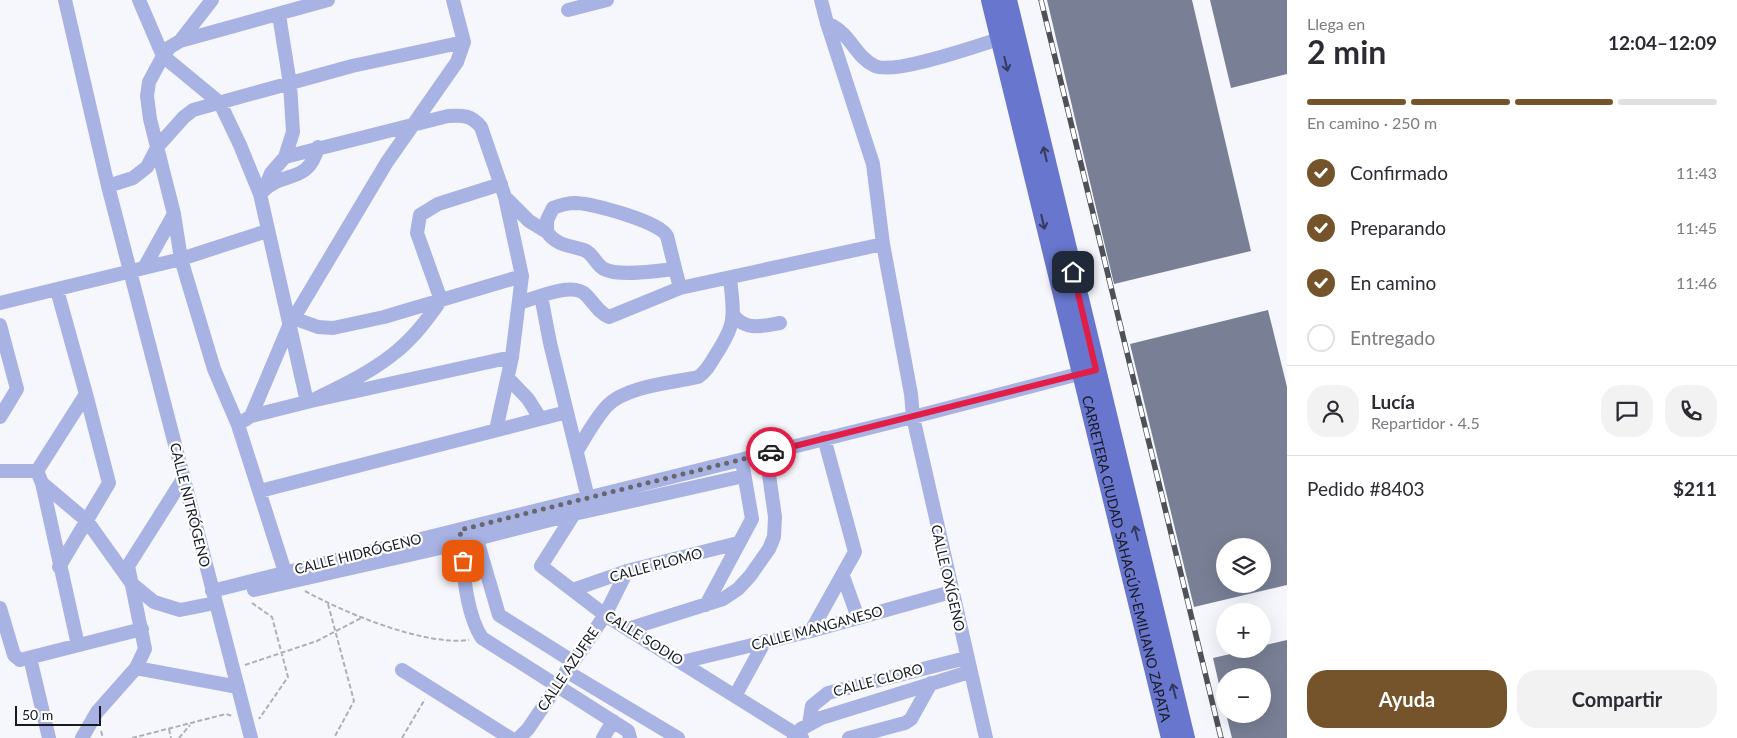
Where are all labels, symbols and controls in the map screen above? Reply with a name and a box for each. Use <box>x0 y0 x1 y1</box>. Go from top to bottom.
text: Llega en <box>1307 14 1365 33</box>
text: 12:04–12:09 <box>1608 31 1717 54</box>
text: 2 min <box>1307 32 1386 71</box>
one-way arrow <box>1002 56 1011 72</box>
text: En camino · 250 m <box>1307 113 1437 132</box>
one-way arrow <box>1040 146 1049 162</box>
icon: check <box>1307 159 1335 187</box>
text: Confirmado <box>1350 161 1448 184</box>
text: 11:43 <box>1676 163 1717 182</box>
one-way arrow <box>1039 214 1048 230</box>
icon: check <box>1307 214 1335 242</box>
text: Preparando <box>1350 216 1446 239</box>
text: 11:45 <box>1676 218 1717 237</box>
pin <box>1052 251 1094 293</box>
icon: home <box>1059 258 1087 286</box>
icon: check <box>1307 269 1335 297</box>
text: En camino <box>1350 271 1436 294</box>
text: 11:46 <box>1676 273 1717 292</box>
text: Entregado <box>1350 326 1435 349</box>
button: person <box>1307 385 1359 437</box>
button: chat <box>1601 385 1653 437</box>
button: phone <box>1665 385 1717 437</box>
text: Lucía <box>1371 390 1415 413</box>
street label: CARRETERA CIUDAD SAHAGÚN-EMILIANO ZAPATA <box>1079 394 1175 724</box>
text: Repartidor · 4.5 <box>1371 413 1480 432</box>
courier <box>746 427 796 477</box>
icon: car <box>757 438 785 466</box>
street label: CALLE NITRÓGENO <box>167 441 214 569</box>
text: Pedido #8403 <box>1307 477 1425 500</box>
text: $211 <box>1673 477 1717 500</box>
street label: CALLE OXÍGENO <box>928 523 969 633</box>
one-way arrow <box>1131 525 1140 541</box>
street label: CALLE HIDRÓGENO <box>293 530 423 578</box>
map controls <box>1216 538 1271 723</box>
button: layers <box>1216 538 1271 593</box>
pin <box>442 540 484 582</box>
street label: CALLE PLOMO <box>608 544 704 585</box>
icon: bag <box>449 547 477 575</box>
street label: CALLE MANGANESO <box>749 602 884 653</box>
button: + <box>1216 603 1271 658</box>
street label: CALLE SODIO <box>602 607 687 668</box>
street label: CALLE AZUFRE <box>533 624 602 714</box>
street label: CALLE CLORO <box>831 659 925 700</box>
button: − <box>1216 668 1271 723</box>
button: Ayuda <box>1307 670 1507 728</box>
button: Compartir <box>1517 670 1717 728</box>
one-way arrow <box>1169 683 1178 699</box>
scale bar <box>15 703 101 726</box>
text: 50 m <box>22 706 53 723</box>

